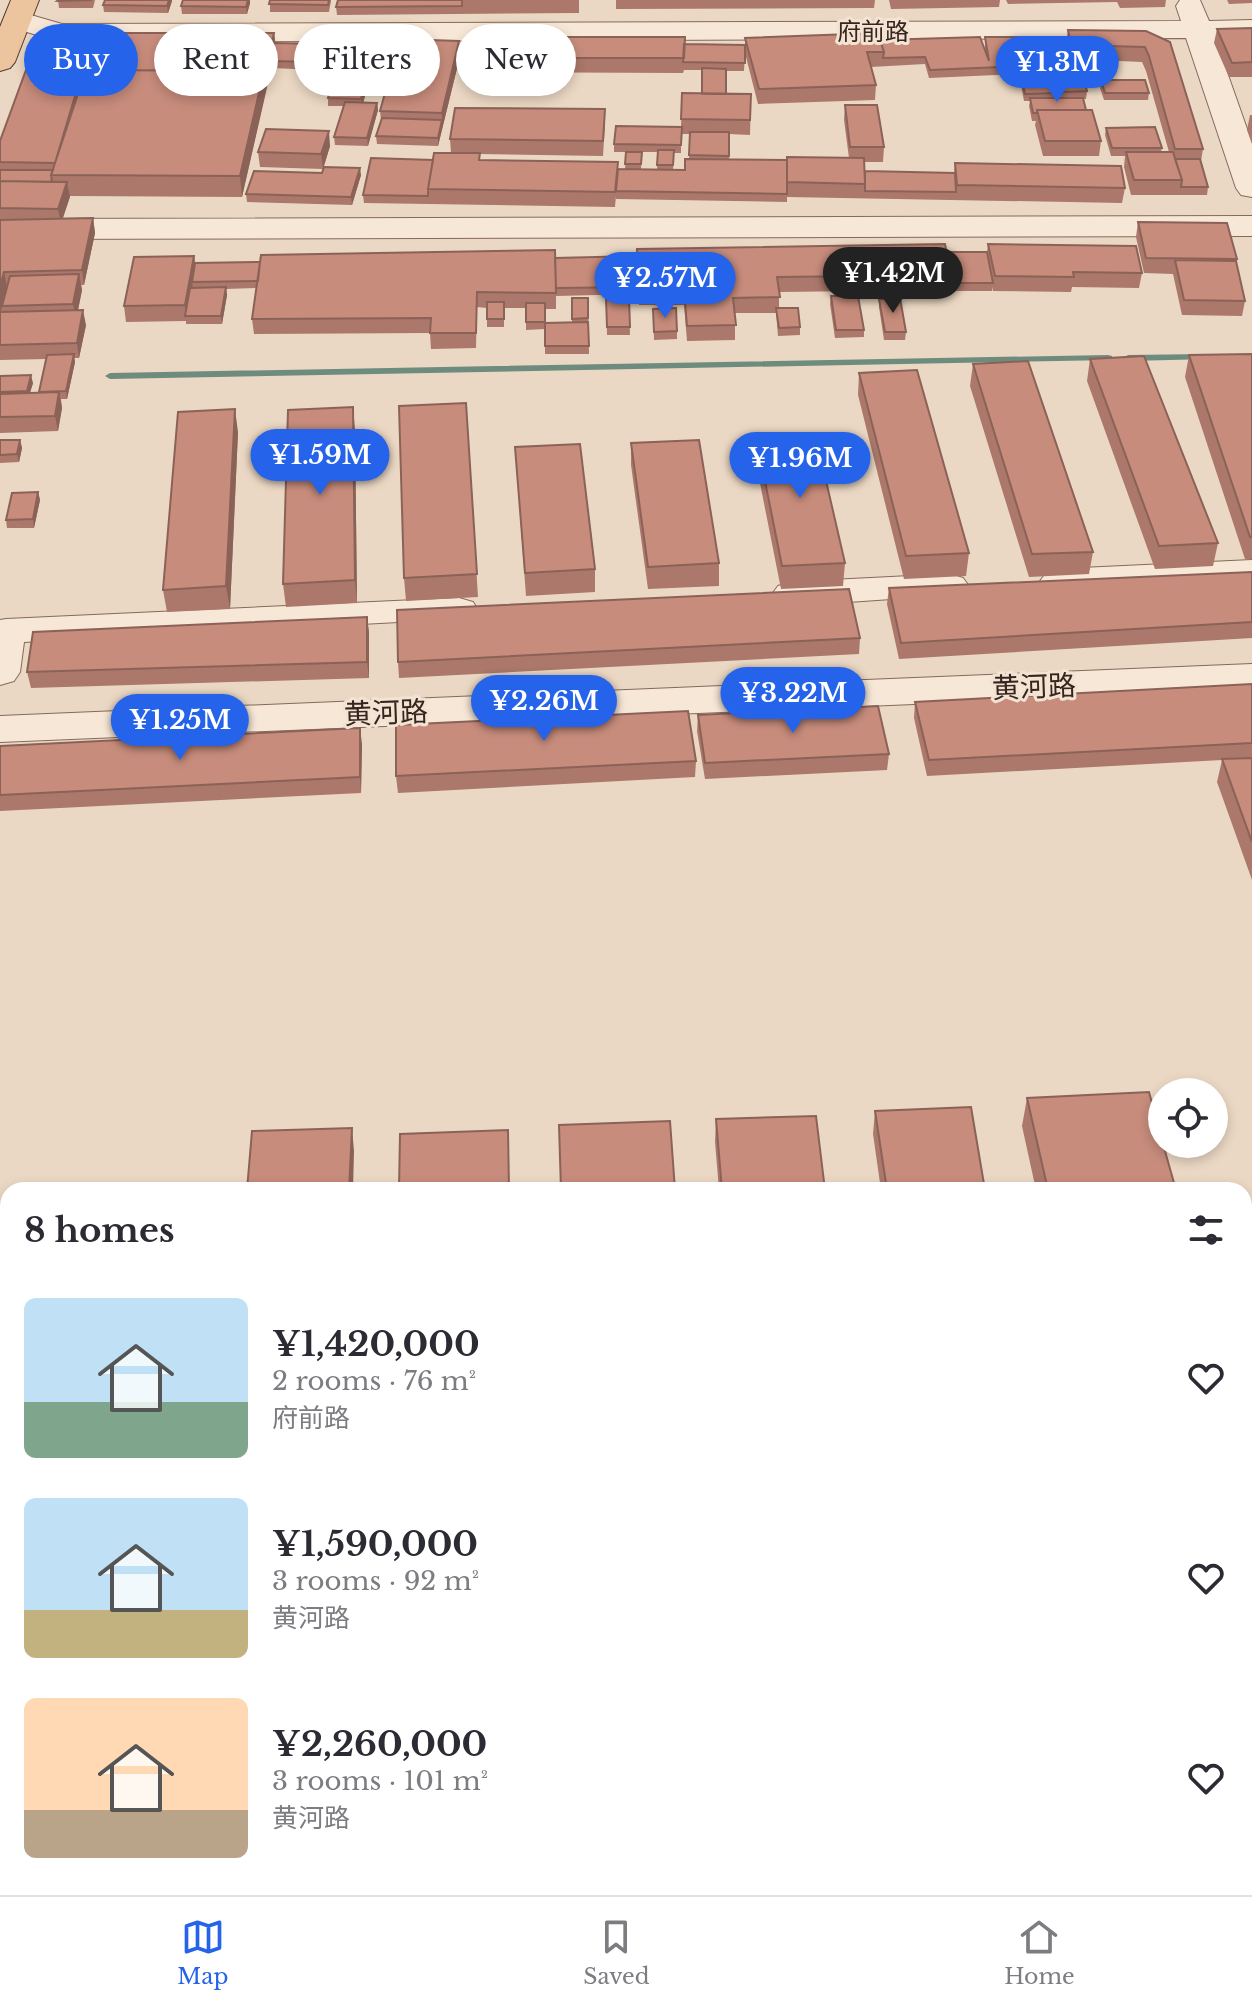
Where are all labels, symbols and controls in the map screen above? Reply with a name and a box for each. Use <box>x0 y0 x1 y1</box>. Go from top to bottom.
street label: 府前路 <box>837 17 909 46</box>
chip: Buy <box>24 24 138 96</box>
chip: Rent <box>154 24 278 96</box>
chip: Filters <box>294 24 440 96</box>
chip: New <box>456 24 576 96</box>
pin: ¥1.3M <box>1001 36 1113 104</box>
text: ¥1.3M <box>1014 46 1100 78</box>
pin: ¥1.42M <box>828 247 958 315</box>
pin: ¥2.57M <box>600 252 730 320</box>
text: ¥1.42M <box>841 257 945 289</box>
text: ¥2.57M <box>613 262 717 294</box>
pin: ¥1.59M <box>255 429 385 497</box>
pin: ¥1.96M <box>735 432 865 500</box>
text: ¥1.59M <box>269 439 372 471</box>
text: ¥1.96M <box>747 442 853 474</box>
pin: ¥3.22M <box>728 667 858 735</box>
street label: 黄河路 <box>991 668 1077 706</box>
pin: ¥2.26M <box>479 675 609 743</box>
text: ¥3.22M <box>738 677 848 709</box>
text: ¥2.26M <box>489 685 599 717</box>
pin: ¥1.25M <box>115 694 245 762</box>
street label: 黄河路 <box>343 694 429 732</box>
text: ¥1.25M <box>129 704 231 736</box>
map controls <box>1148 1078 1228 1158</box>
button: locate <box>1148 1078 1228 1158</box>
icon: filters <box>1184 1208 1228 1252</box>
text: 8 homes <box>24 1209 175 1251</box>
text: ¥1,420,000 <box>272 1323 480 1365</box>
icon: home <box>88 1330 184 1426</box>
icon: heart <box>1184 1356 1228 1400</box>
text: 2 rooms · 76 m² <box>272 1365 476 1397</box>
text: 府前路 <box>272 1402 350 1434</box>
text: ¥1,590,000 <box>272 1523 478 1565</box>
icon: home <box>88 1530 184 1626</box>
icon: heart <box>1184 1556 1228 1600</box>
text: 3 rooms · 92 m² <box>272 1565 479 1597</box>
text: 黄河路 <box>272 1602 350 1634</box>
text: ¥2,260,000 <box>272 1723 487 1765</box>
icon: home <box>88 1730 184 1826</box>
icon: heart <box>1184 1756 1228 1800</box>
text: 3 rooms · 101 m² <box>272 1765 488 1797</box>
text: 黄河路 <box>272 1802 350 1834</box>
tab: Map <box>177 1915 228 1990</box>
tab: Saved <box>583 1915 650 1990</box>
tab: Home <box>1004 1915 1075 1990</box>

